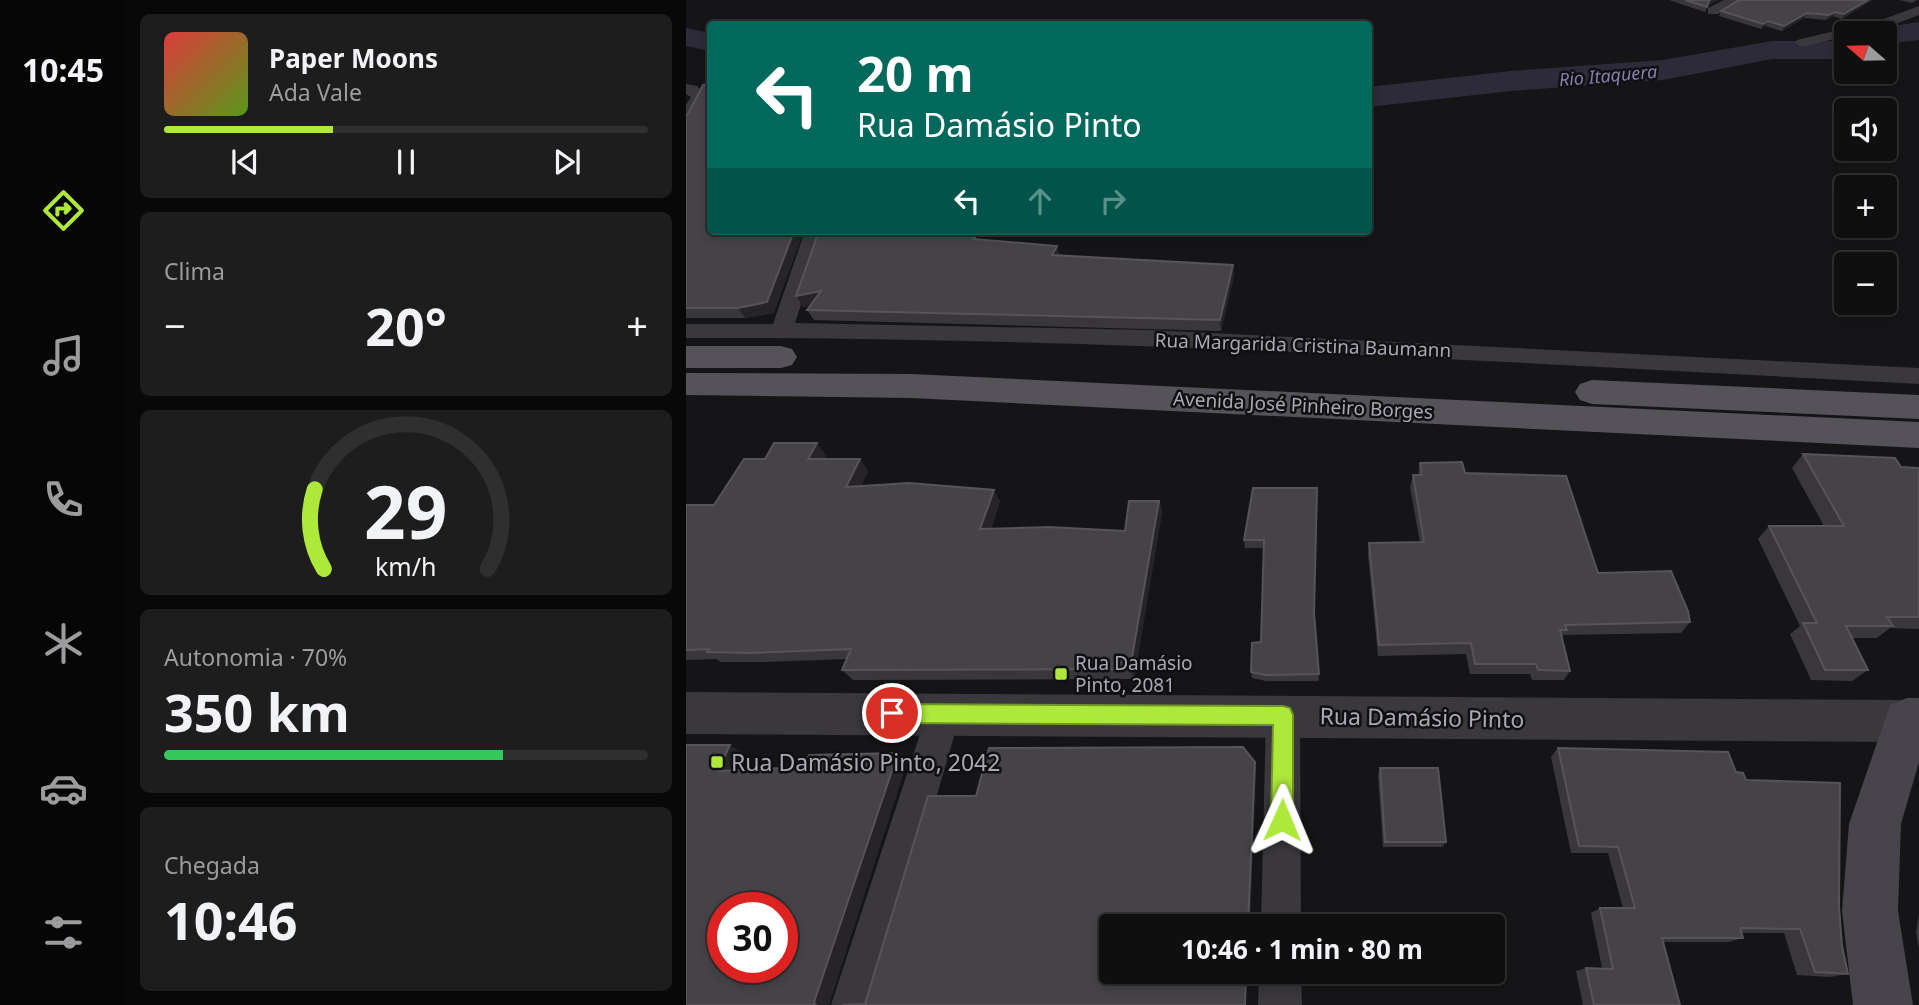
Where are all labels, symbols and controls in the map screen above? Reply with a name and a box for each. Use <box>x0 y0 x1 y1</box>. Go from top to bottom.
north arrow <box>1834 21 1897 84</box>
map controls <box>1834 21 1897 315</box>
text: Paper Moons <box>269 40 438 76</box>
text: 20 m <box>857 40 974 106</box>
text: 10:45 <box>22 48 104 91</box>
icon: left <box>742 49 833 140</box>
water label: Rio Itaquera <box>1558 59 1658 91</box>
text: Ada Vale <box>269 76 362 108</box>
button: sound <box>1834 98 1897 161</box>
text: Rua Damásio Pinto <box>857 103 1142 146</box>
icon: previous <box>226 143 264 181</box>
icon: pause <box>387 143 425 181</box>
icon: next <box>548 143 586 181</box>
button: + <box>1834 175 1897 238</box>
icon: left <box>948 182 986 220</box>
icon: ahead <box>1021 182 1059 220</box>
icon: right <box>1094 182 1132 220</box>
icon: directions <box>39 186 88 235</box>
button: − <box>1834 252 1897 315</box>
text: Clima <box>164 255 225 287</box>
text: 20° <box>365 290 447 361</box>
text: − <box>164 299 186 351</box>
text: + <box>626 299 648 351</box>
street label: Rua Margarida Cristina Baumann <box>1154 327 1452 363</box>
icon: music <box>39 331 88 380</box>
street label: Avenida José Pinheiro Borges <box>1172 385 1434 425</box>
text: 29 <box>364 461 448 560</box>
icon: phone <box>39 475 88 524</box>
text: km/h <box>375 548 437 582</box>
icon: climate <box>39 619 88 668</box>
text: Autonomia · 70% <box>164 641 347 673</box>
place label: Rua Damásio Pinto, 2081 <box>1075 650 1193 698</box>
marker: Rua Damásio Pinto, 2081 <box>1053 666 1069 682</box>
text: 350 km <box>164 676 350 747</box>
pin <box>862 683 922 743</box>
icon: arrive <box>873 694 911 732</box>
street label: Rua Damásio Pinto <box>1319 699 1525 735</box>
place label: Rua Damásio Pinto, 2042 <box>731 746 1000 778</box>
marker: Rua Damásio Pinto, 2042 <box>709 754 725 770</box>
icon: car <box>39 764 88 813</box>
position arrow <box>1245 783 1319 857</box>
text: Chegada <box>164 849 260 881</box>
text: 10:46 <box>164 884 298 955</box>
speed limit sign: 30 <box>707 892 798 983</box>
icon: filters <box>39 908 88 957</box>
text: 10:46 · 1 min · 80 m <box>1181 931 1423 967</box>

